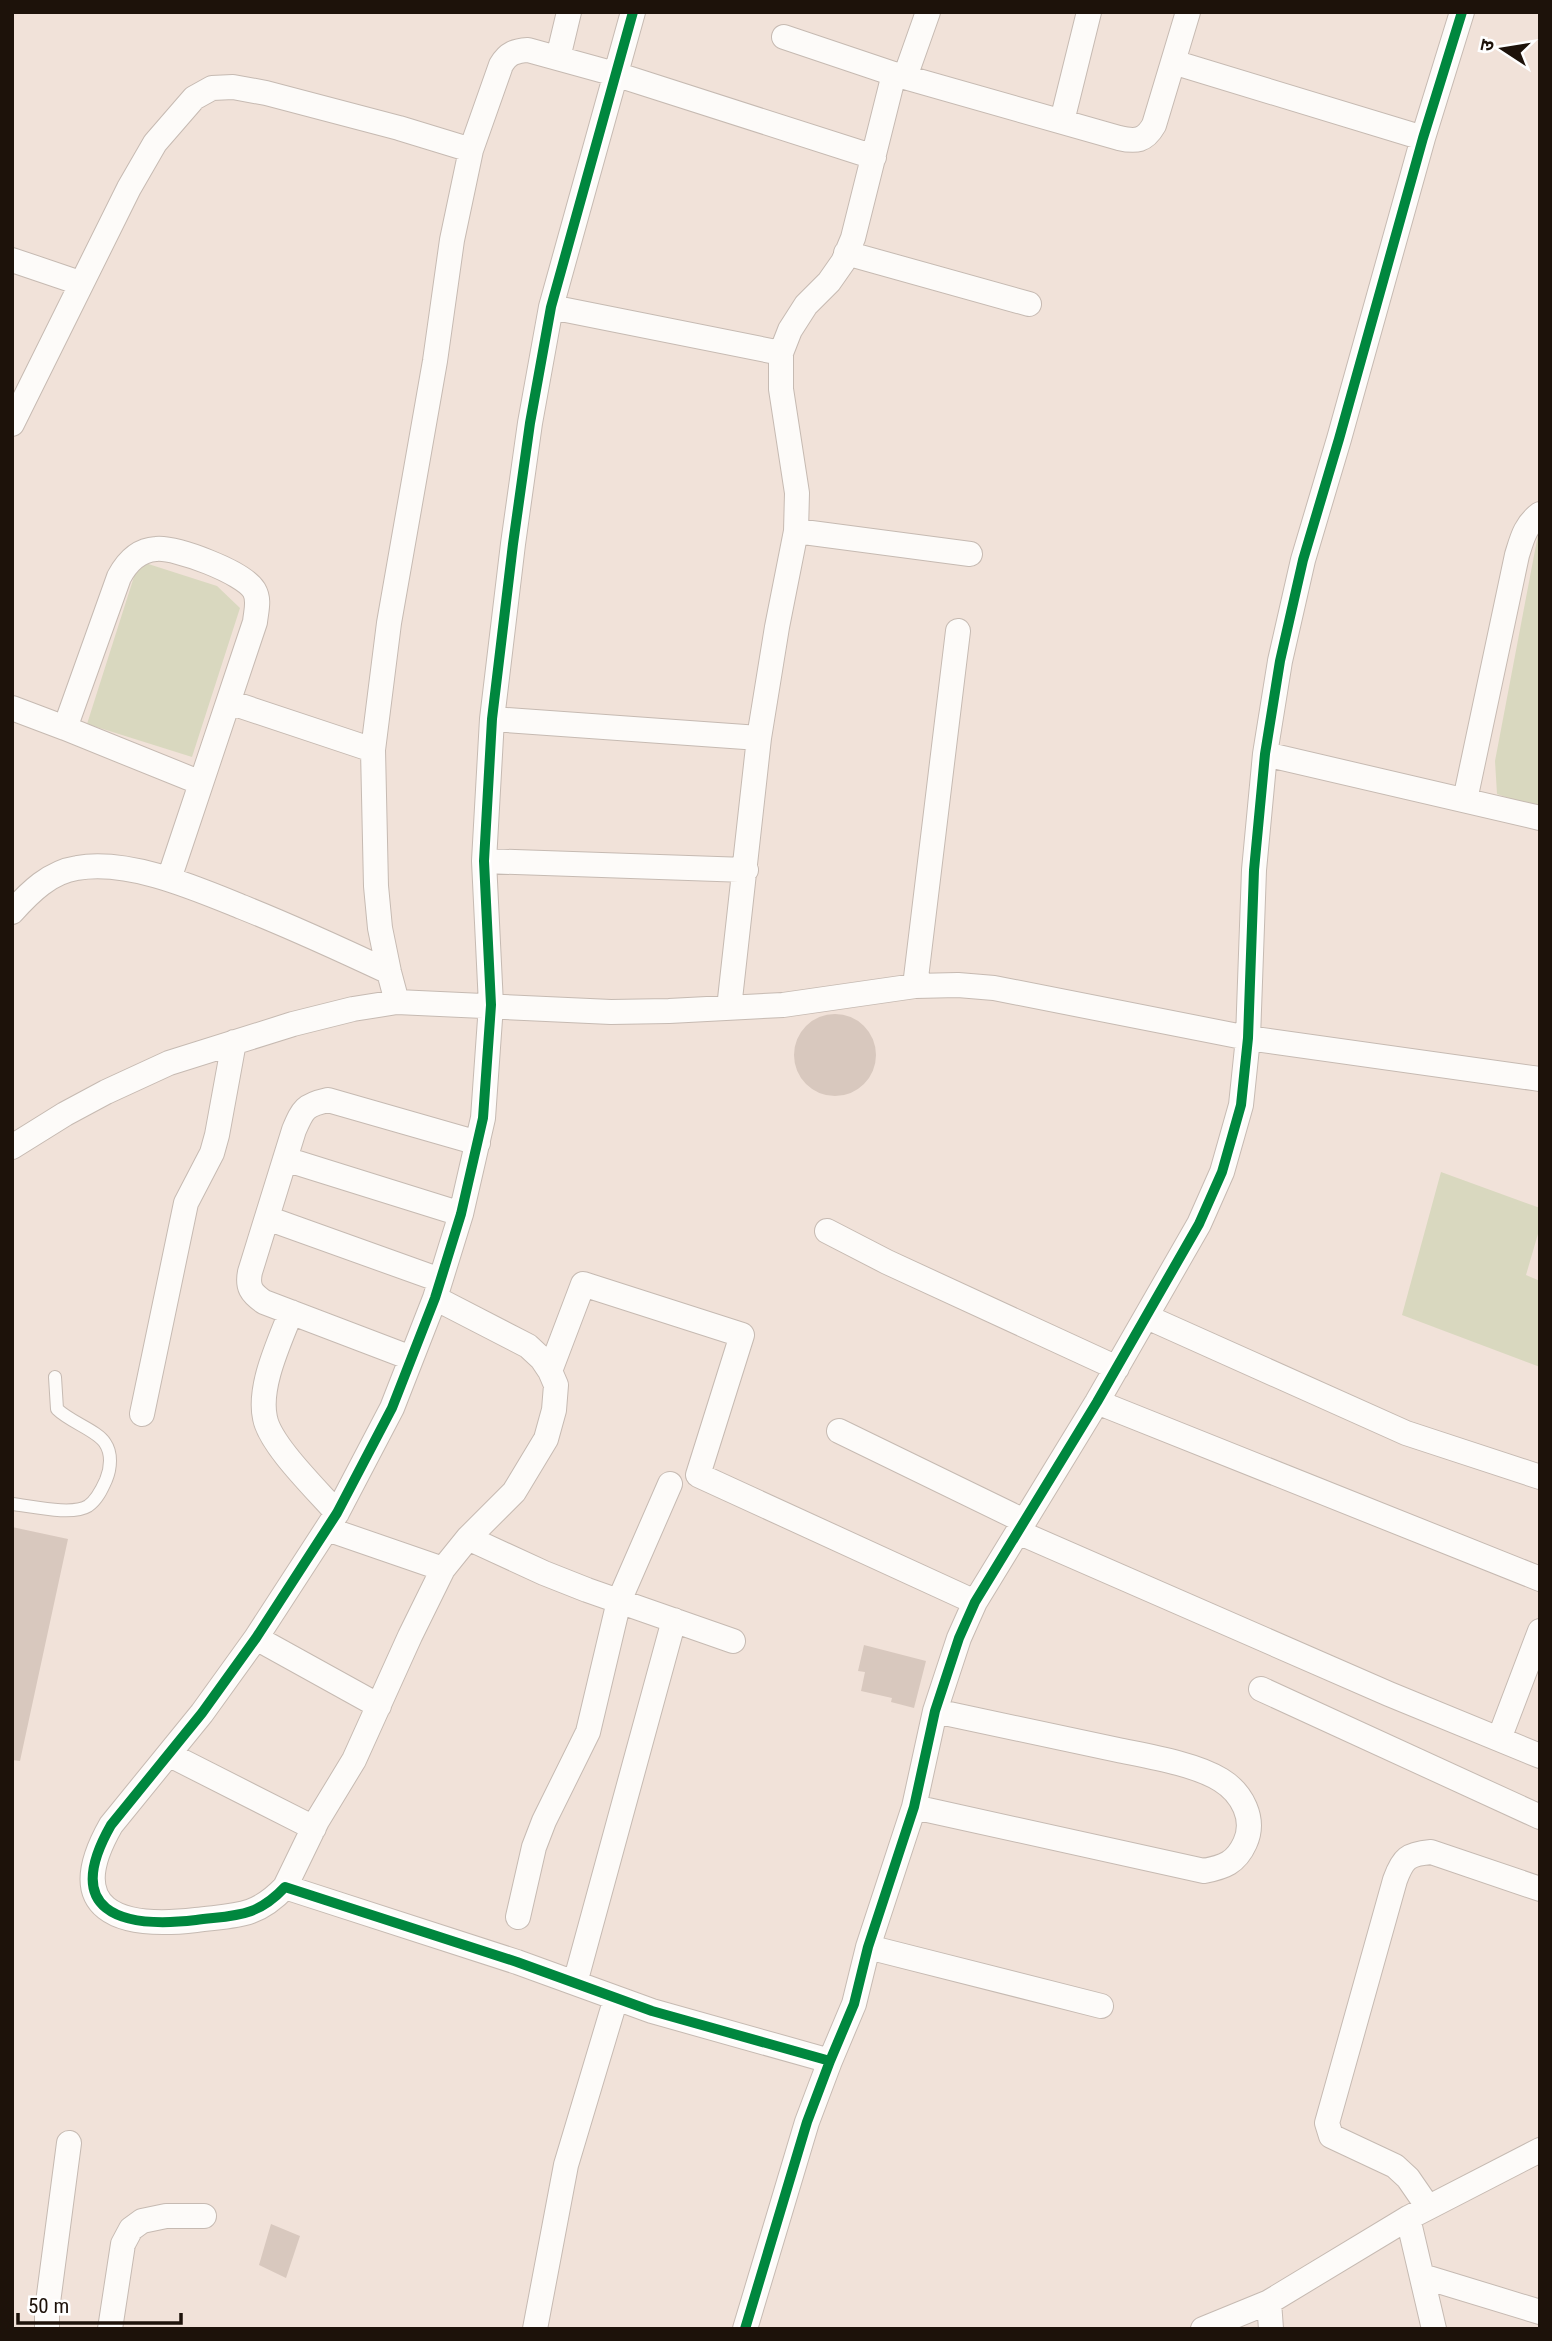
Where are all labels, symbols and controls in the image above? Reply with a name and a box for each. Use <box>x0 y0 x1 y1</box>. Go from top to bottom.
north arrow <box>1468 14 1538 84</box>
text: उ <box>1474 37 1499 53</box>
scale bar <box>18 2282 180 2326</box>
text: 50 m <box>28 2294 69 2318</box>

